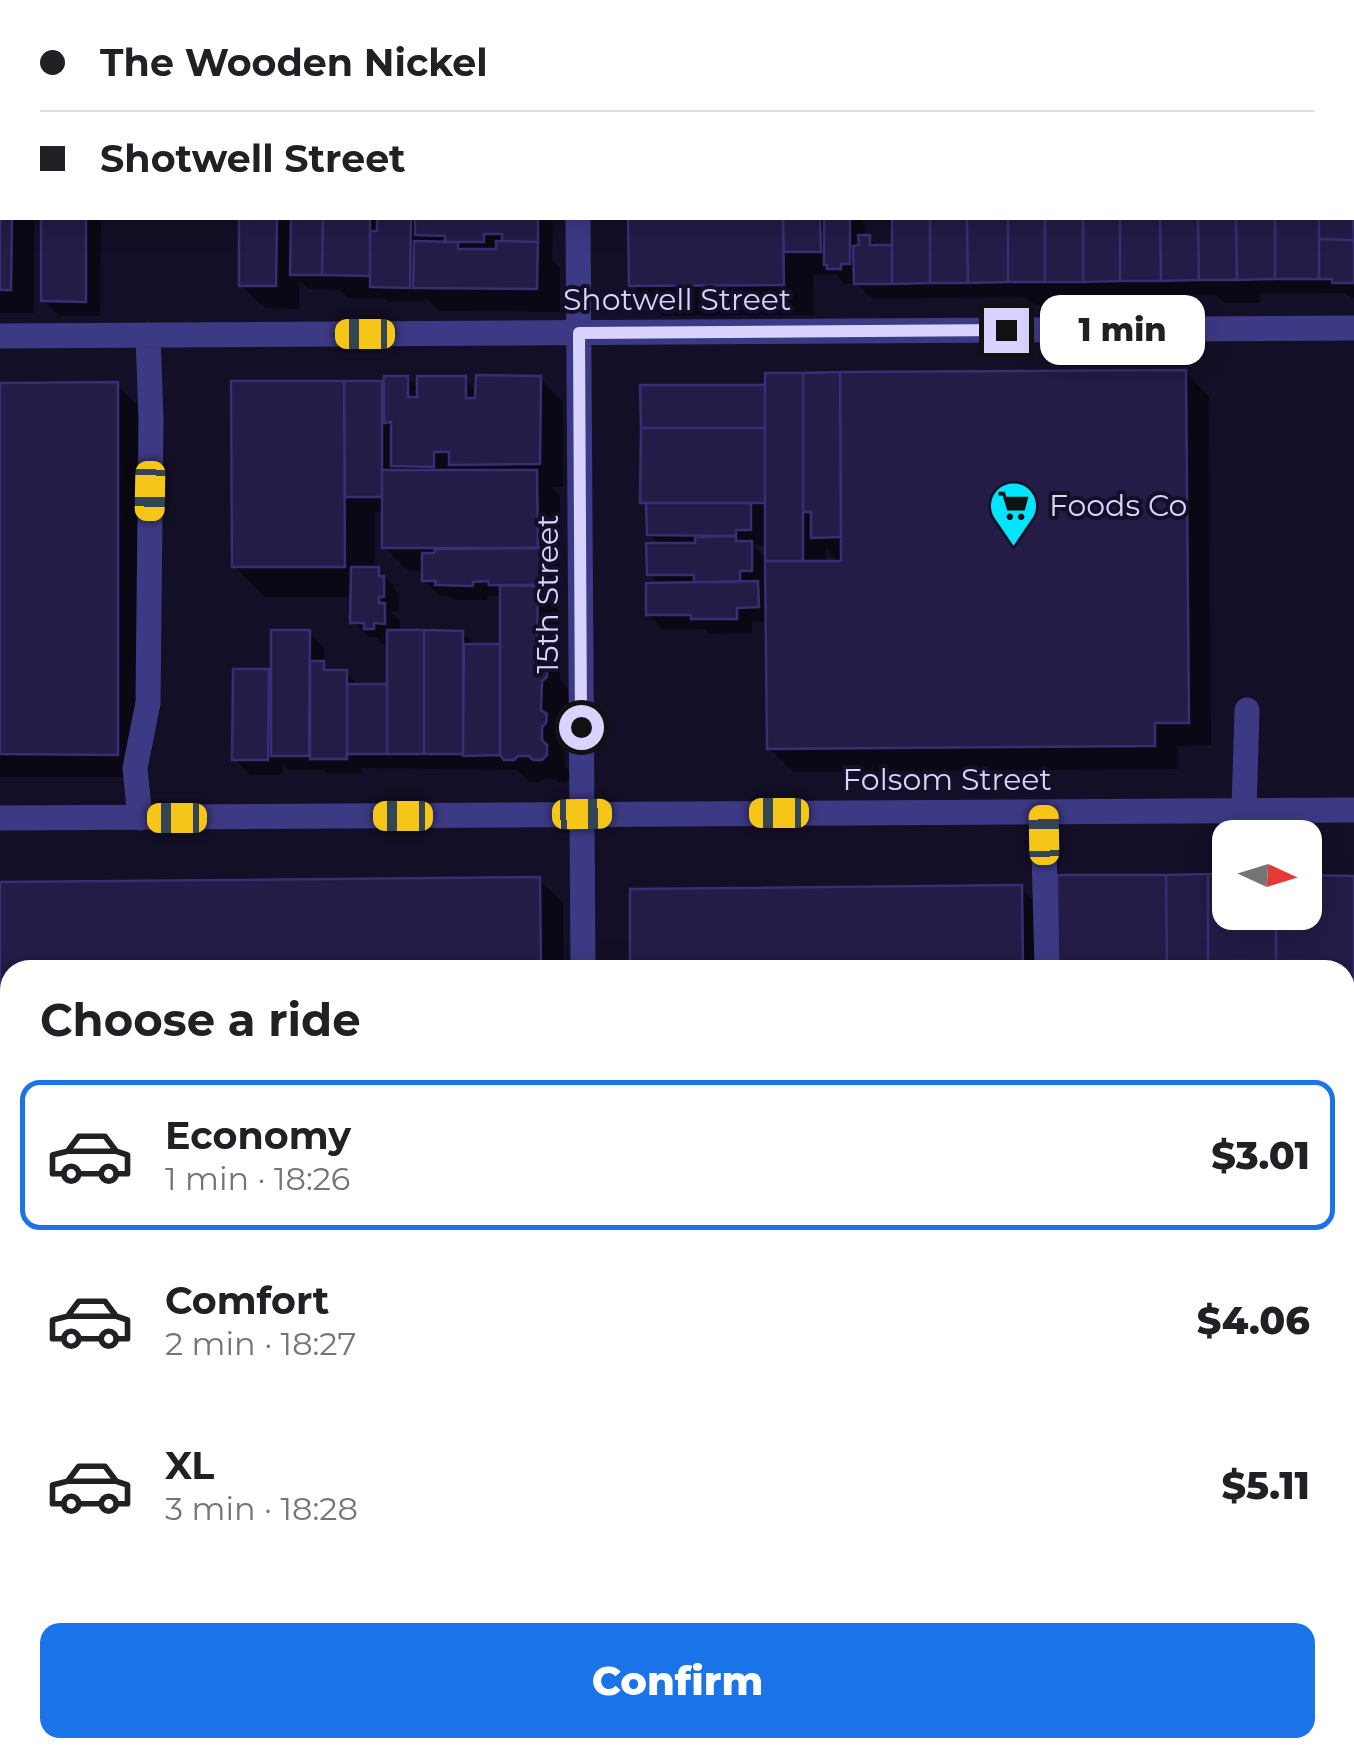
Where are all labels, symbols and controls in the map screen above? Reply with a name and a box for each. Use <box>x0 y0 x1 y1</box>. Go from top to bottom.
text: The Wooden Nickel <box>100 39 488 86</box>
text: Shotwell Street <box>100 135 406 182</box>
street label: Shotwell Street <box>563 281 791 318</box>
callout: 1 min <box>1041 295 1206 365</box>
route end <box>984 308 1029 353</box>
text: 1 min <box>1078 310 1167 349</box>
car <box>335 319 395 349</box>
car <box>134 461 166 521</box>
supermarket icon: Foods Co <box>988 480 1040 548</box>
place label: Foods Co <box>1049 487 1187 524</box>
street label: 15th Street <box>529 515 566 673</box>
route start <box>559 705 604 750</box>
street label: Folsom Street <box>842 761 1052 798</box>
car <box>552 798 612 830</box>
car <box>749 798 809 828</box>
car <box>373 801 433 831</box>
car <box>147 803 207 833</box>
car <box>1028 805 1060 865</box>
north arrow <box>1212 820 1322 930</box>
map controls <box>1212 820 1322 930</box>
text: Choose a ride <box>40 992 361 1047</box>
icon: car <box>45 1110 135 1200</box>
text: Economy <box>165 1112 351 1159</box>
text: $3.01 <box>1211 1132 1310 1179</box>
text: 1 min · 18:26 <box>165 1159 350 1198</box>
icon: car <box>45 1275 135 1365</box>
text: Comfort <box>165 1277 329 1324</box>
text: $4.06 <box>1197 1297 1310 1344</box>
text: 2 min · 18:27 <box>165 1324 356 1363</box>
icon: car <box>45 1440 135 1530</box>
text: XL <box>165 1442 214 1489</box>
text: $5.11 <box>1222 1462 1310 1509</box>
text: 3 min · 18:28 <box>165 1489 358 1528</box>
button: Confirm <box>40 1623 1315 1738</box>

